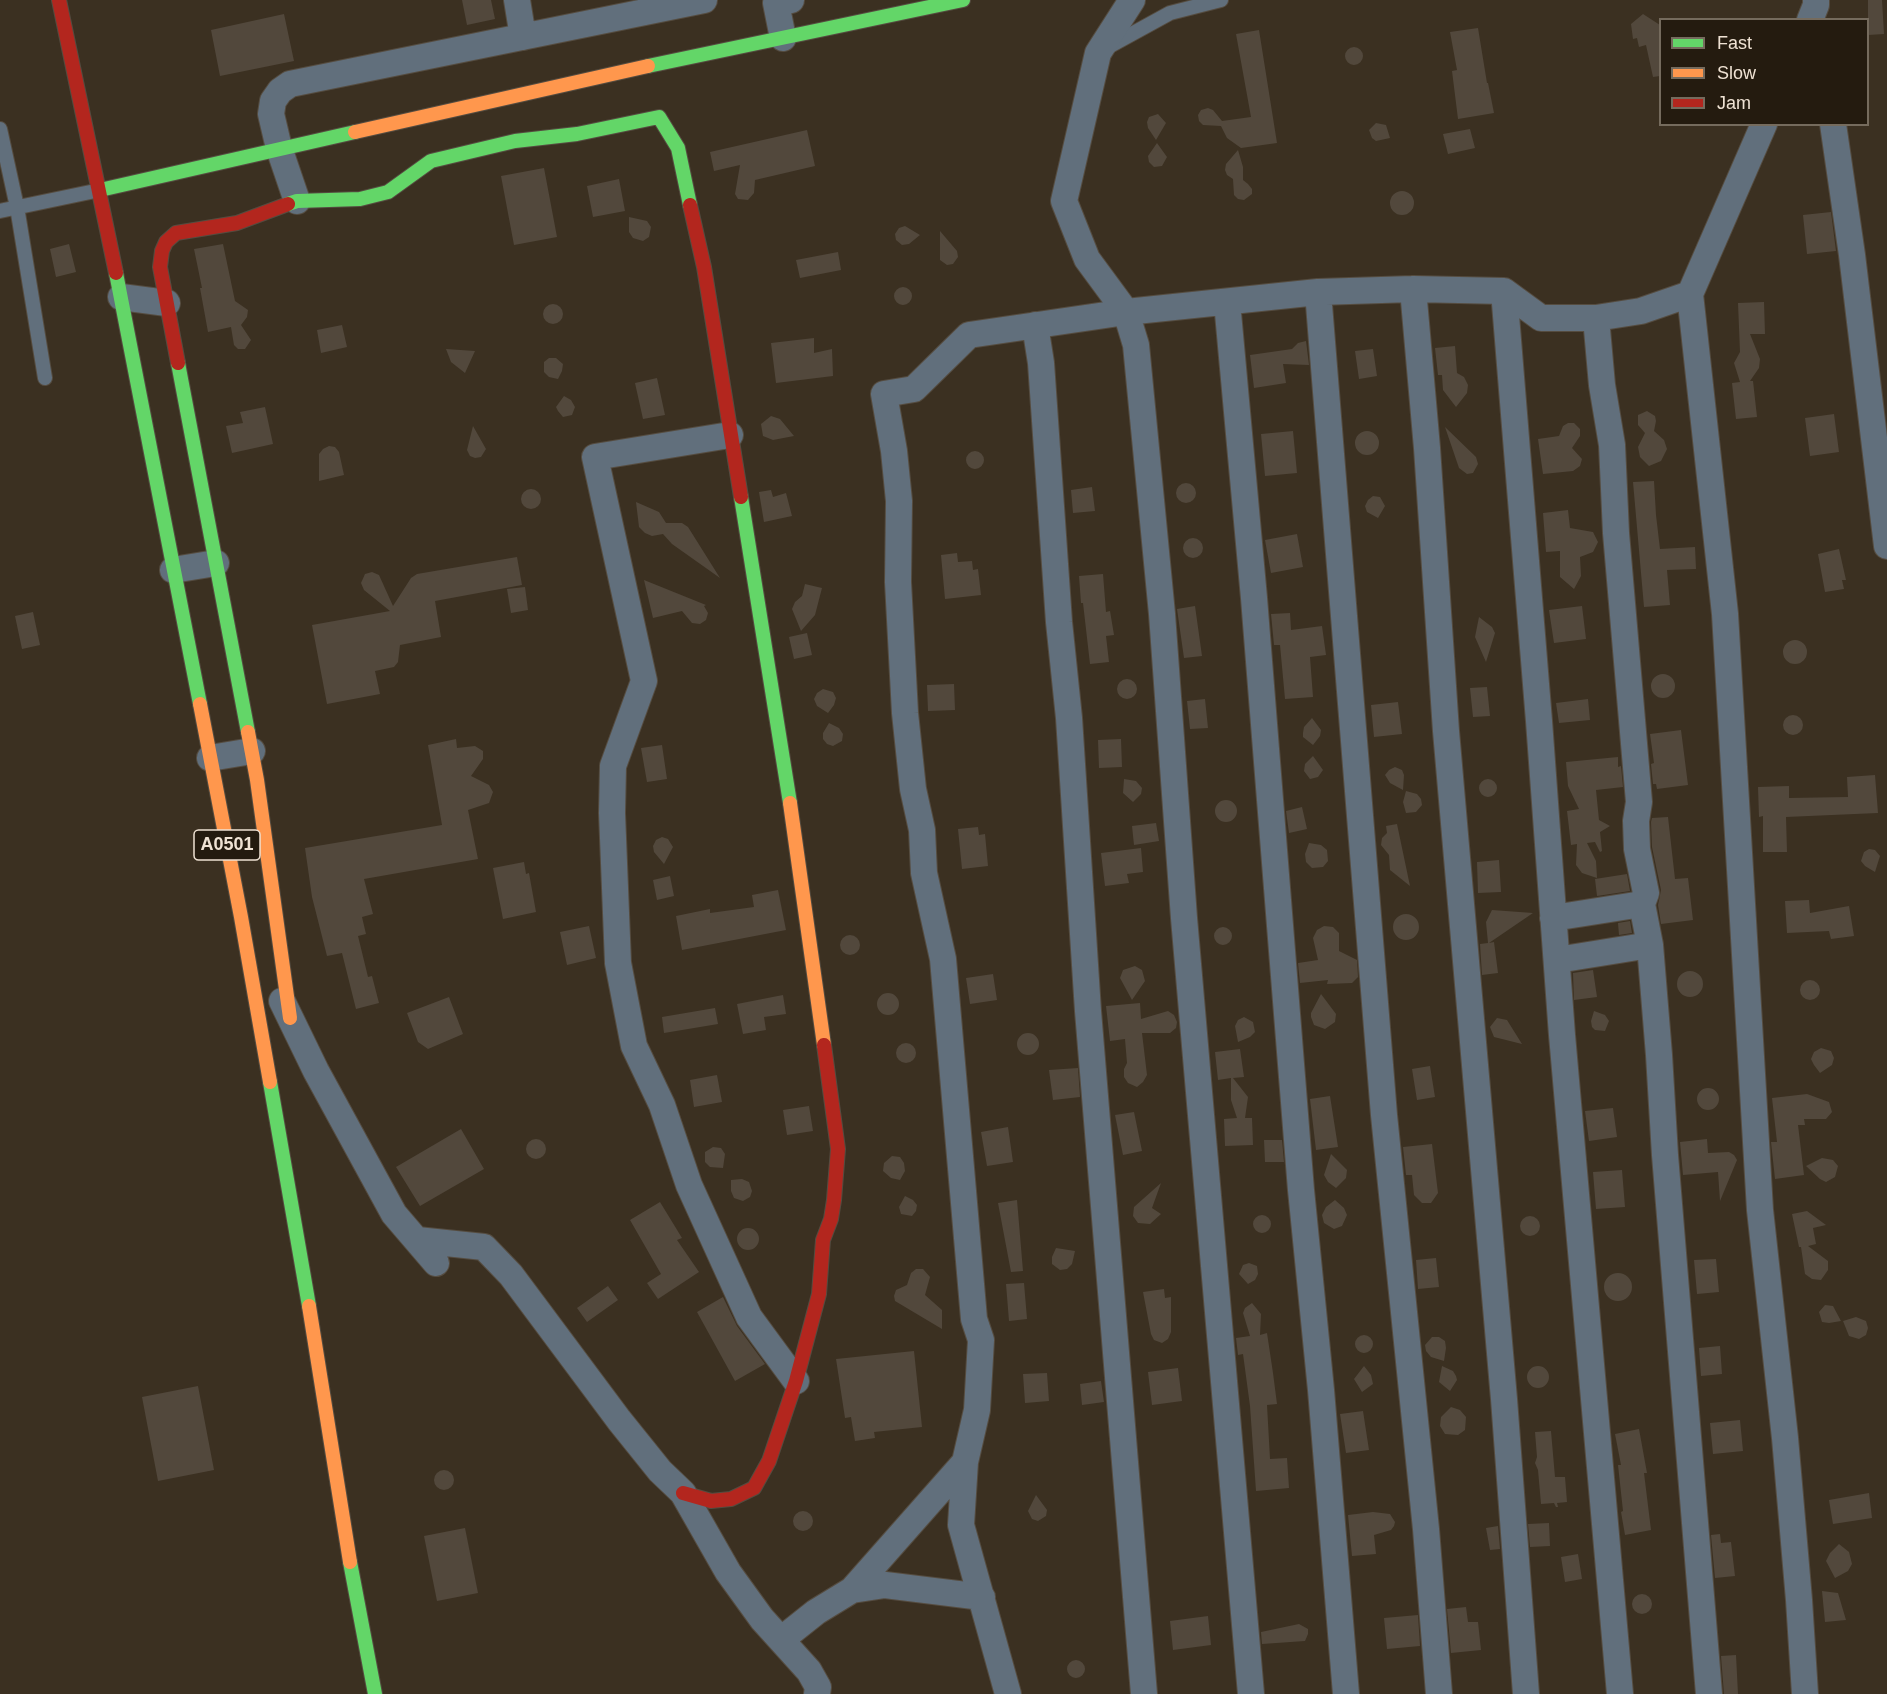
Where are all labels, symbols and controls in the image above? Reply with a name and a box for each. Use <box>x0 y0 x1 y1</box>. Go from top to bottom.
legend <box>1659 18 1869 126</box>
text: Fast <box>1717 33 1752 53</box>
text: Slow <box>1717 63 1756 83</box>
text: Jam <box>1717 93 1751 113</box>
road number: A0501 <box>194 830 260 860</box>

